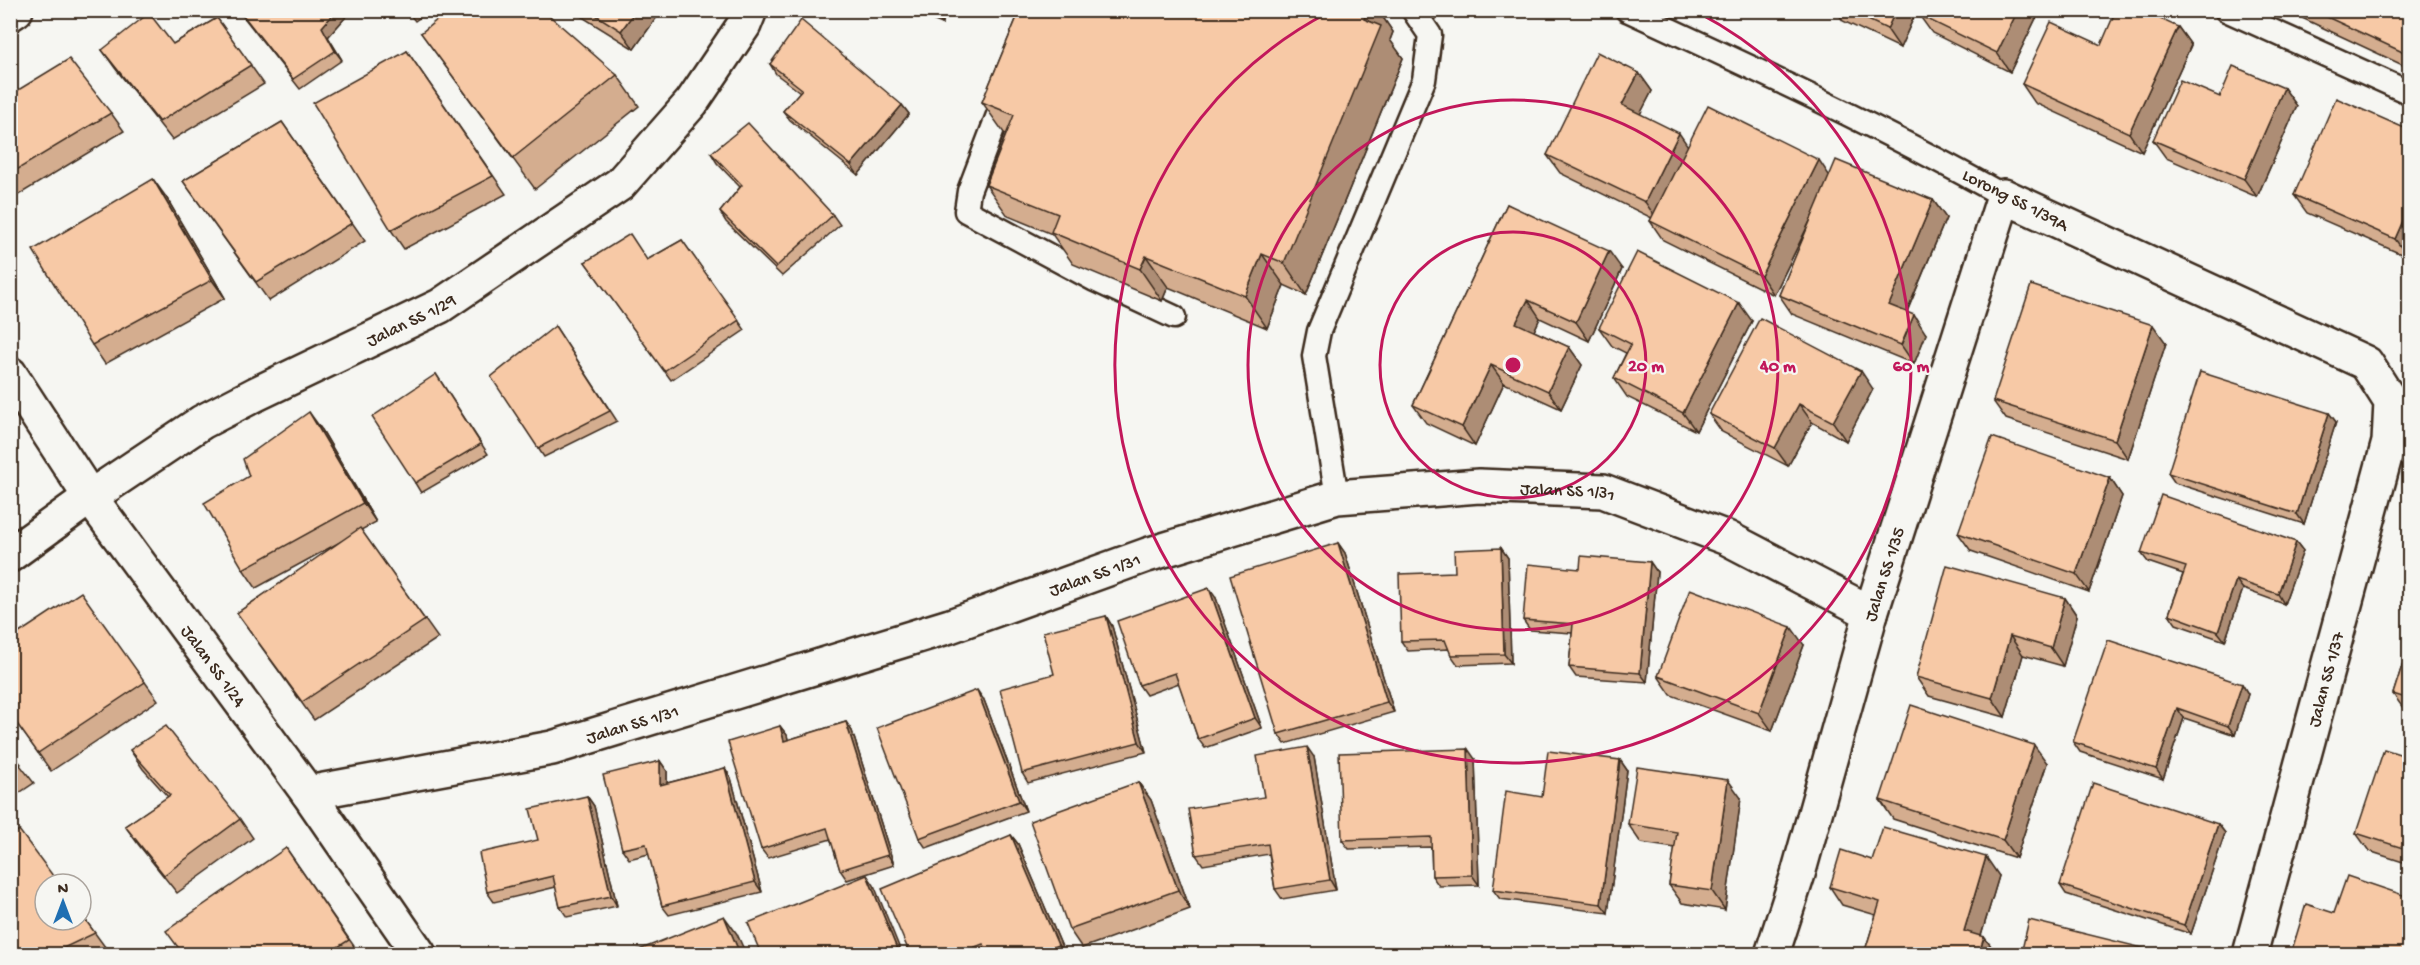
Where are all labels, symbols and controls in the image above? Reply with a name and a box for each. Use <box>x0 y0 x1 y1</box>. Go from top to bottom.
street label: Lorong SS 1/39A <box>1958 165 2073 238</box>
street label: Jalan SS 1/29 <box>364 290 461 353</box>
centre of rings <box>1503 355 1523 375</box>
text: 20 m <box>1628 357 1664 378</box>
text: 40 m <box>1759 357 1796 378</box>
text: 60 m <box>1893 357 1929 378</box>
street label: Jalan SS 1/31 <box>1520 480 1618 508</box>
street label: Jalan SS 1/35 <box>1861 525 1911 624</box>
street label: Jalan SS 1/31 <box>1047 550 1144 602</box>
street label: Jalan SS 1/24 <box>175 622 249 712</box>
street label: Jalan SS 1/37 <box>2305 629 2350 729</box>
street label: Jalan SS 1/31 <box>584 702 682 750</box>
north arrow <box>33 872 93 932</box>
text: N <box>58 881 69 900</box>

